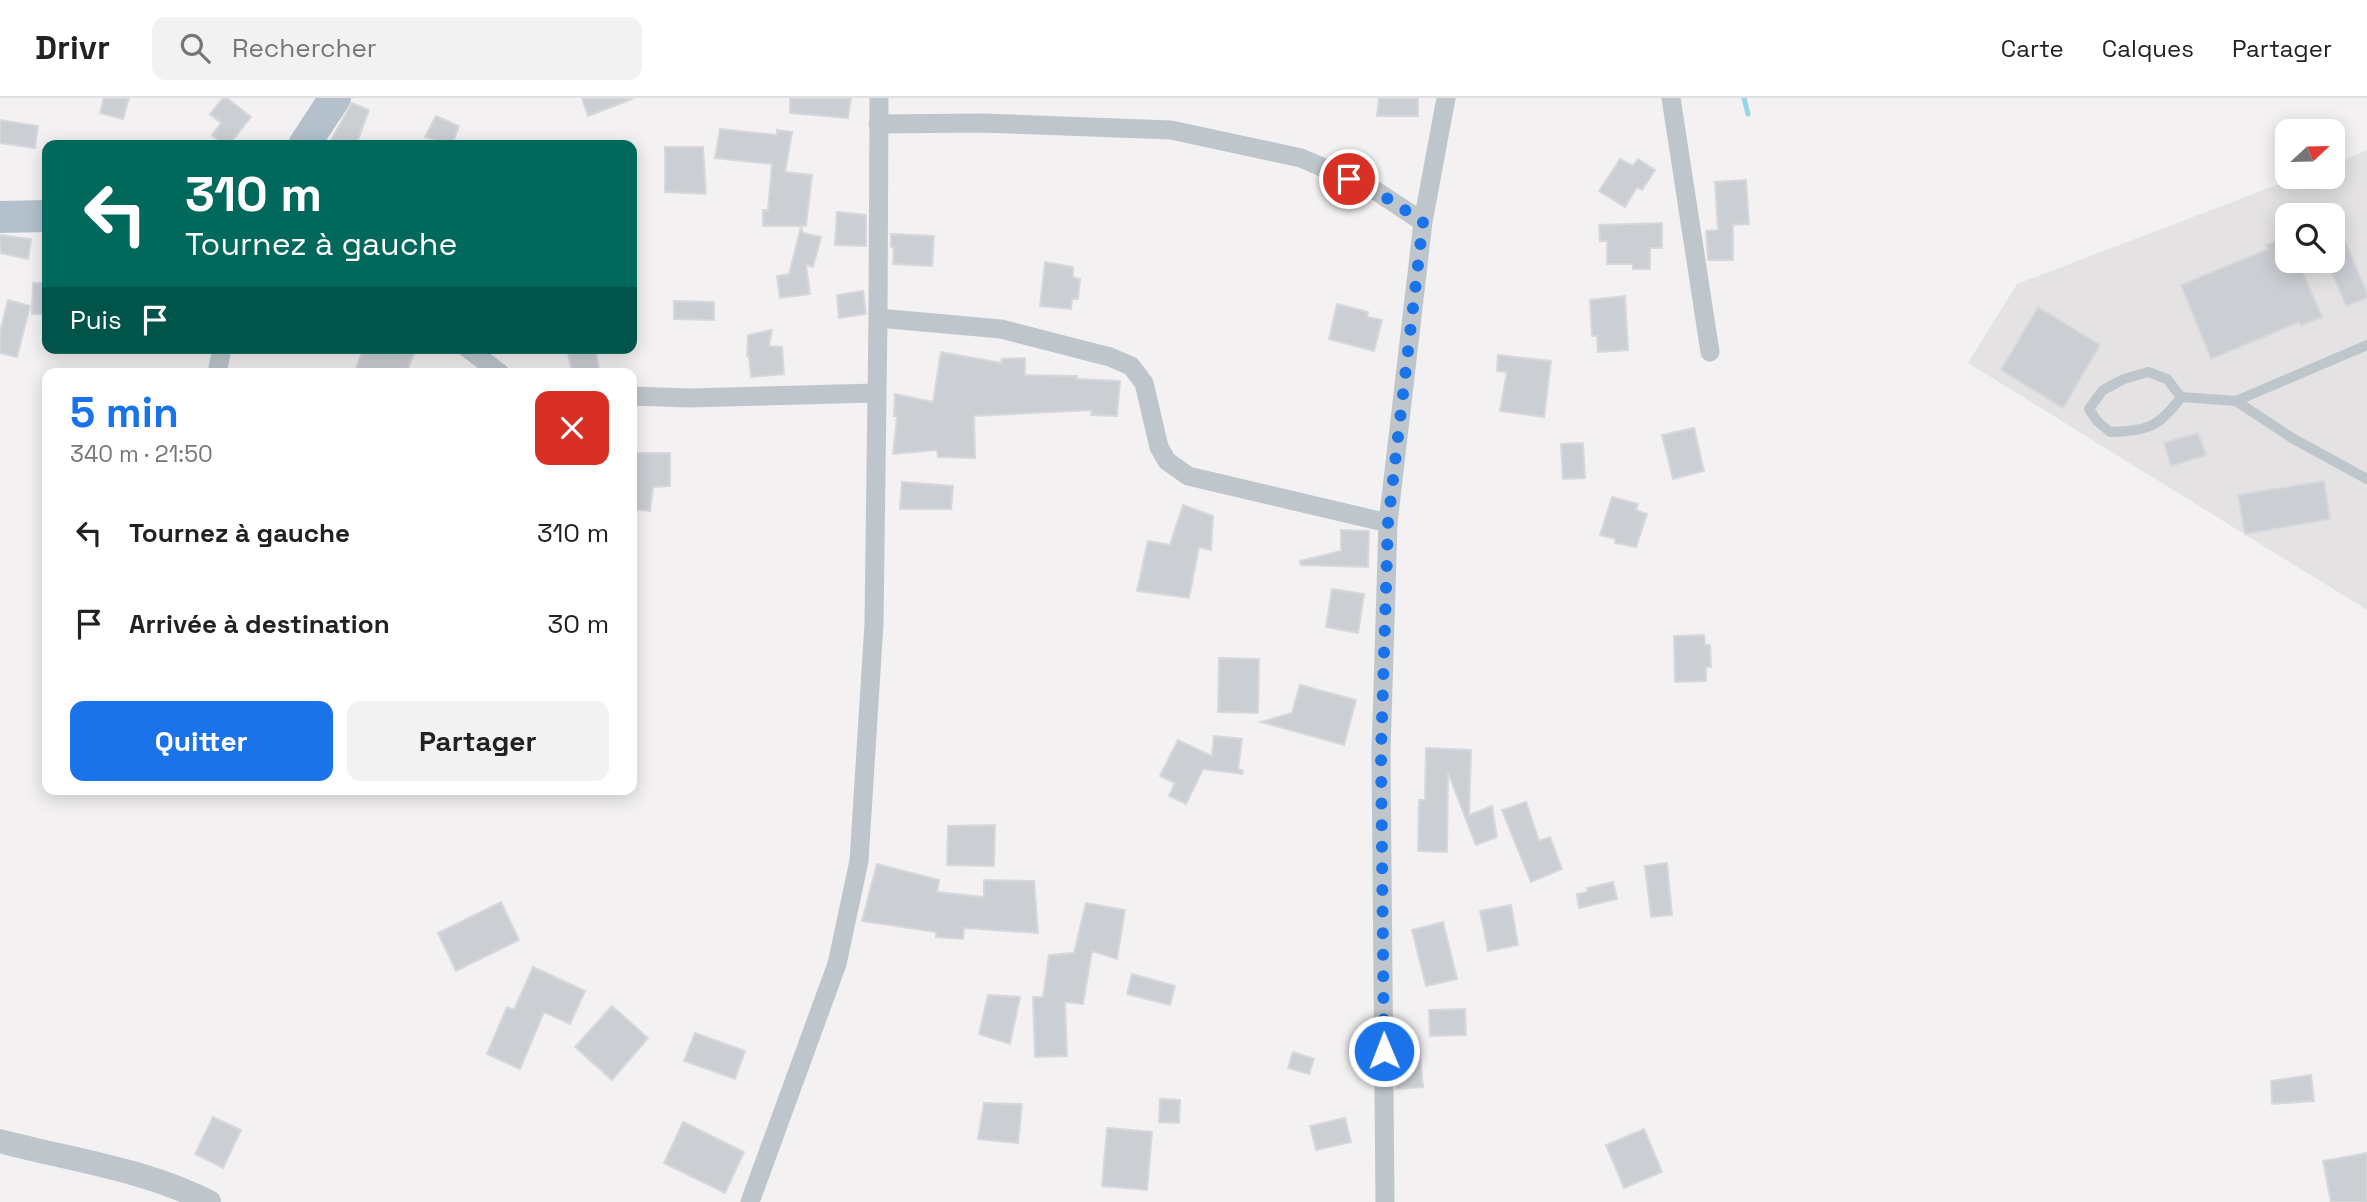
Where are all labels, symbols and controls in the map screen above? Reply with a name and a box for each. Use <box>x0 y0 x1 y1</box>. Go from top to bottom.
search box <box>152 17 642 80</box>
text: Drivr <box>35 27 110 69</box>
icon: search <box>176 29 214 67</box>
text: Rechercher <box>232 31 377 65</box>
text: Carte <box>2001 33 2064 64</box>
text: Calques <box>2102 33 2194 64</box>
text: Partager <box>2232 33 2332 64</box>
north arrow <box>2275 119 2345 189</box>
map controls <box>2275 119 2345 273</box>
pin <box>1319 149 1379 209</box>
icon: arrive <box>1330 160 1368 198</box>
text: 310 m <box>185 163 322 225</box>
icon: left <box>70 168 161 259</box>
button: search <box>2275 203 2345 273</box>
text: Tournez à gauche <box>185 224 457 264</box>
icon: arrive <box>136 301 174 339</box>
text: Puis <box>70 303 122 337</box>
text: 5 min <box>70 386 179 439</box>
button: close <box>535 391 609 465</box>
text: 340 m · 21:50 <box>70 439 213 469</box>
icon: left <box>70 514 108 552</box>
text: Tournez à gauche <box>129 516 350 550</box>
text: 310 m <box>537 516 609 550</box>
icon: arrive <box>70 605 108 643</box>
text: Arrivée à destination <box>129 607 390 641</box>
text: 30 m <box>548 607 609 641</box>
button: Quitter <box>70 701 333 781</box>
button: Partager <box>347 701 609 781</box>
position arrow <box>1347 1014 1421 1088</box>

